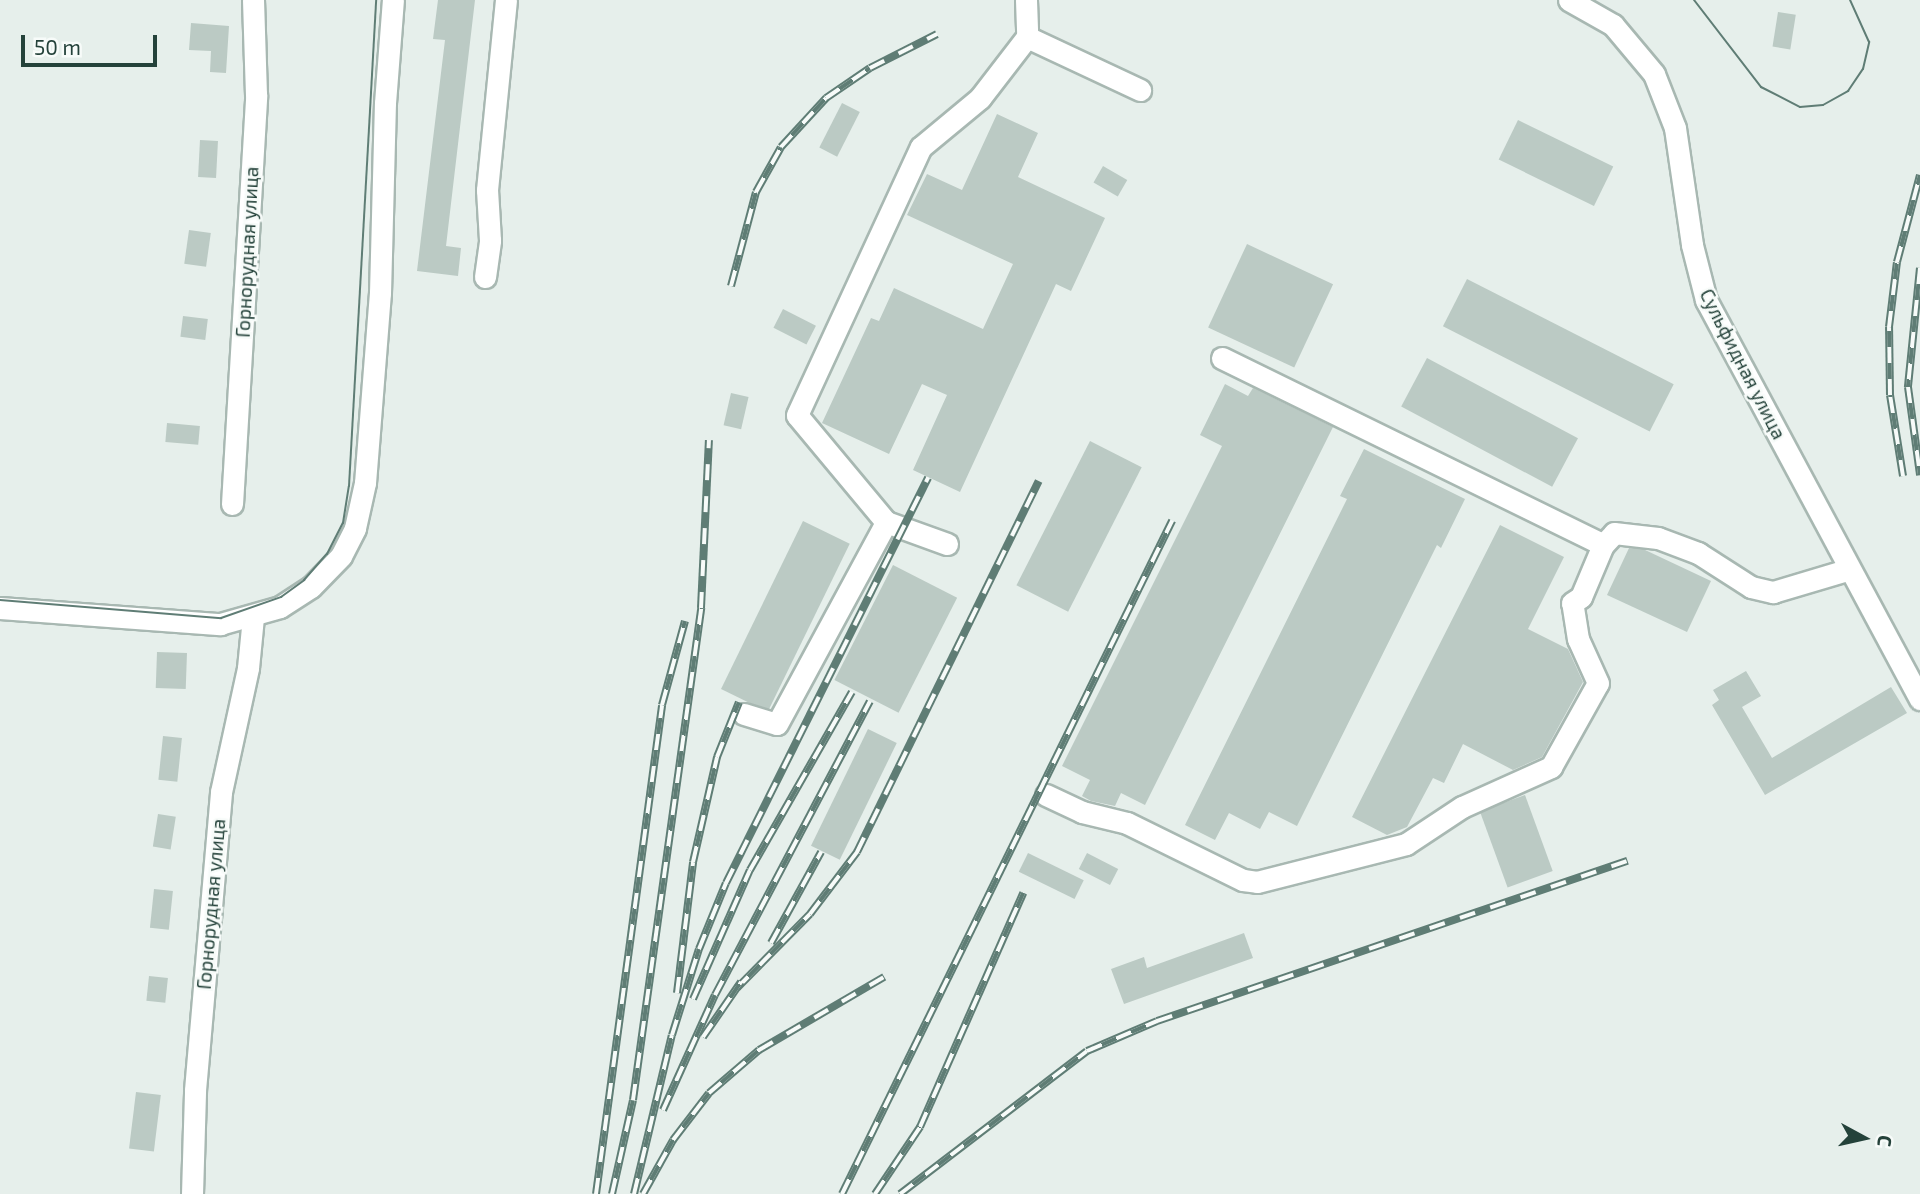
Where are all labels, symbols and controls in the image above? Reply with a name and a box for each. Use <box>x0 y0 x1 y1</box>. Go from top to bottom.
scale bar <box>24 21 161 65</box>
text: 50 m <box>34 34 81 59</box>
street label: Горнорудная улица <box>231 166 263 338</box>
street label: Сульфидная улица <box>1695 285 1791 443</box>
street label: Горнорудная улица <box>192 818 230 990</box>
north arrow <box>1829 1103 1899 1173</box>
text: С <box>1873 1134 1897 1148</box>

